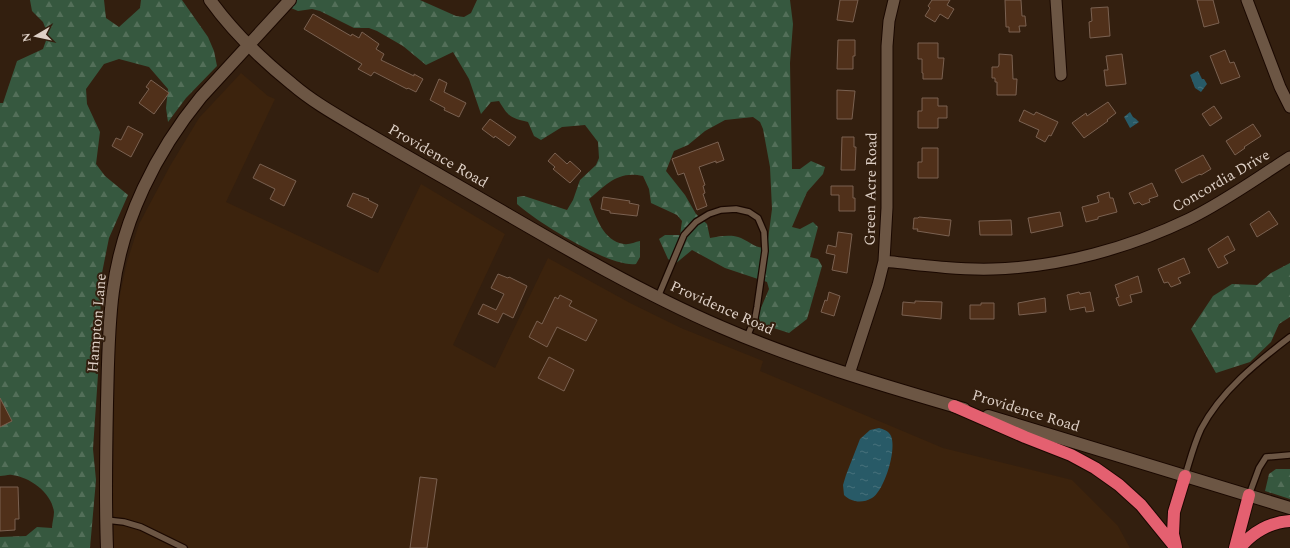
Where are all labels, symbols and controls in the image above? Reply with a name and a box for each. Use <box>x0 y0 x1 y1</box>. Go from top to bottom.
north arrow <box>16 16 56 56</box>
text: N <box>18 32 36 43</box>
street label: Providence Road <box>384 118 492 194</box>
street label: Green Acre Road <box>859 132 883 246</box>
street label: Concordia Drive <box>1168 144 1274 218</box>
street label: Hampton Lane <box>81 272 113 374</box>
street label: Providence Road <box>666 275 778 341</box>
street label: Providence Road <box>969 384 1083 438</box>

